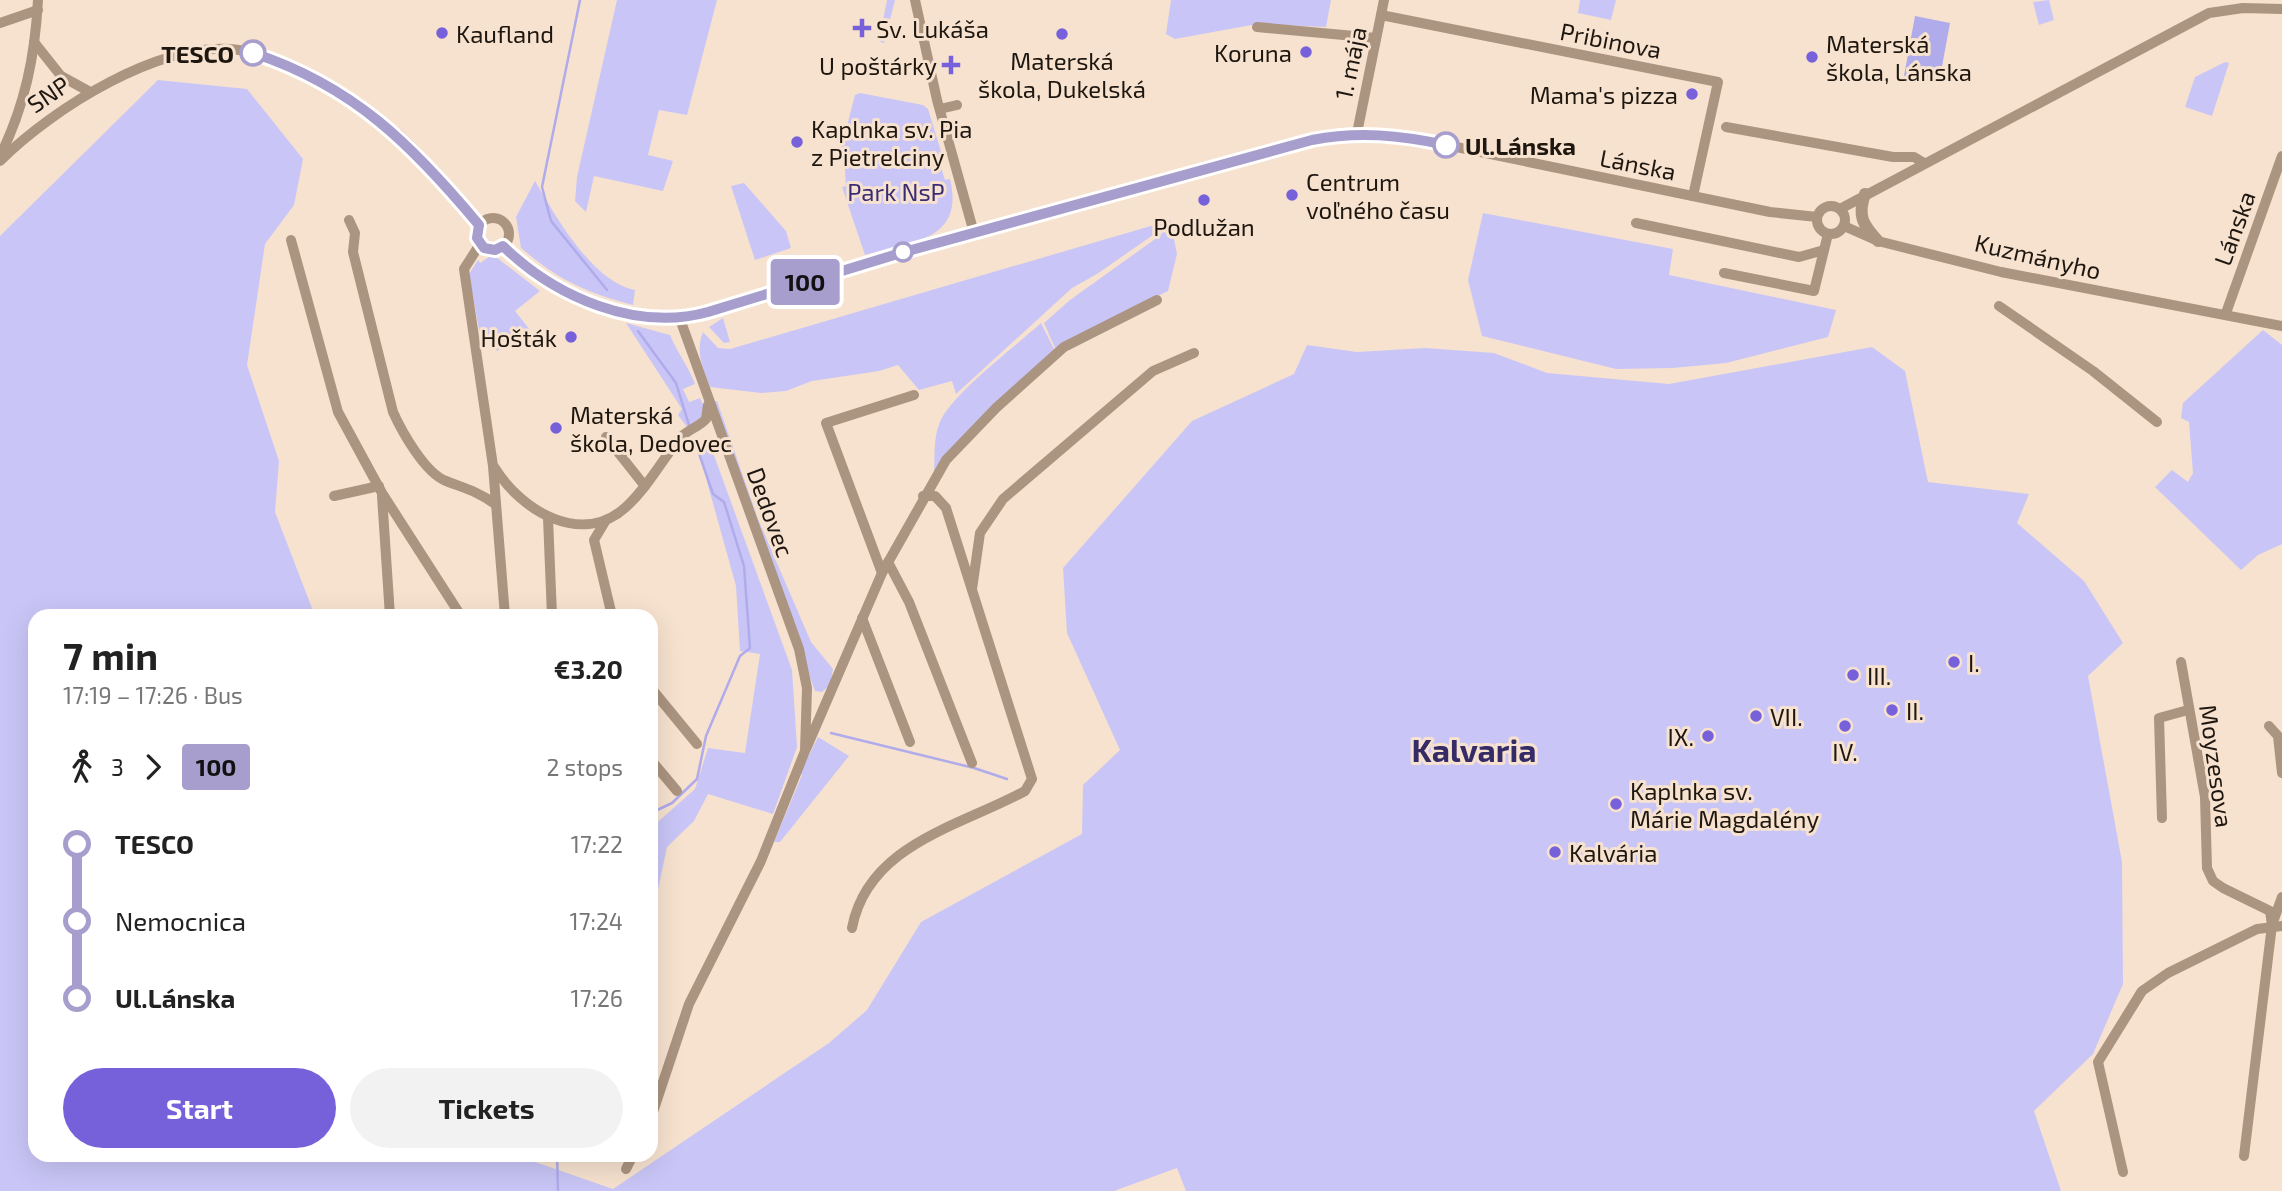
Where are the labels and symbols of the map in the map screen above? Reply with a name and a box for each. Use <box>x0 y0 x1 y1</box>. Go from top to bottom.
place label: Sv. Lukáša <box>876 14 989 43</box>
street label: Pribinova <box>1558 16 1664 64</box>
place label: Kaufland <box>456 19 554 48</box>
marker: Sv. Lukáša <box>854 20 870 36</box>
street label: 1. mája <box>1328 24 1372 102</box>
marker: Kaufland <box>434 25 450 41</box>
marker: Materská škola, Dukelská <box>1054 26 1070 42</box>
place label: Materská škola, Lánska <box>1826 29 1972 86</box>
place label: Koruna <box>1214 38 1292 67</box>
place label: TESCO <box>161 39 234 68</box>
marker: TESCO <box>240 40 266 66</box>
marker: Koruna <box>1298 44 1314 60</box>
place label: Materská škola, Dukelská <box>978 46 1146 103</box>
marker: Materská škola, Lánska <box>1804 49 1820 65</box>
place label: U poštárky <box>819 51 937 80</box>
marker: U poštárky <box>943 57 959 73</box>
street label: SNP <box>21 70 75 118</box>
place label: Mama's pizza <box>1530 80 1678 109</box>
marker: Mama's pizza <box>1684 86 1700 102</box>
place label: Kaplnka sv. Pia z Pietrelciny <box>811 114 972 171</box>
place label: Ul.Lánska <box>1465 131 1576 160</box>
marker: Ul.Lánska <box>1433 132 1459 158</box>
marker: Kaplnka sv. Pia z Pietrelciny <box>789 134 805 150</box>
street label: Lánska <box>1597 142 1679 186</box>
place label: Centrum voľného času <box>1306 167 1450 224</box>
park label: Park NsP <box>847 177 945 206</box>
marker: Centrum voľného času <box>1284 187 1300 203</box>
street label: Lánska <box>2207 187 2261 269</box>
marker: Podlužan <box>1196 192 1212 208</box>
place label: Podlužan <box>1153 212 1255 241</box>
street label: Kuzmányho <box>1972 227 2104 285</box>
unlabelled marker <box>893 242 913 262</box>
line badge: 100 <box>765 259 845 305</box>
place label: Hošták <box>481 323 557 352</box>
marker: Hošták <box>563 329 579 345</box>
place label: Materská škola, Dedovec <box>570 400 732 457</box>
marker: Materská škola, Dedovec <box>548 420 564 436</box>
street label: Dedovec <box>741 463 801 561</box>
place label: I. <box>1968 648 1980 677</box>
marker: I. <box>1946 654 1962 670</box>
place label: III. <box>1867 661 1891 690</box>
marker: III. <box>1845 667 1861 683</box>
place label: II. <box>1906 696 1924 725</box>
place label: VII. <box>1770 702 1803 731</box>
marker: II. <box>1884 702 1900 718</box>
street label: Moyzesova <box>2194 703 2240 829</box>
marker: VII. <box>1748 708 1764 724</box>
marker: IV. <box>1837 718 1853 734</box>
place label: IX. <box>1668 722 1694 751</box>
marker: IX. <box>1700 728 1716 744</box>
district label: Kalvaria <box>1411 730 1537 768</box>
place label: IV. <box>1832 737 1858 766</box>
place label: Kaplnka sv. Márie Magdalény <box>1630 776 1819 833</box>
marker: Kaplnka sv. Márie Magdalény <box>1608 796 1624 812</box>
place label: Kalvária <box>1569 838 1658 867</box>
marker: Kalvária <box>1547 844 1563 860</box>

